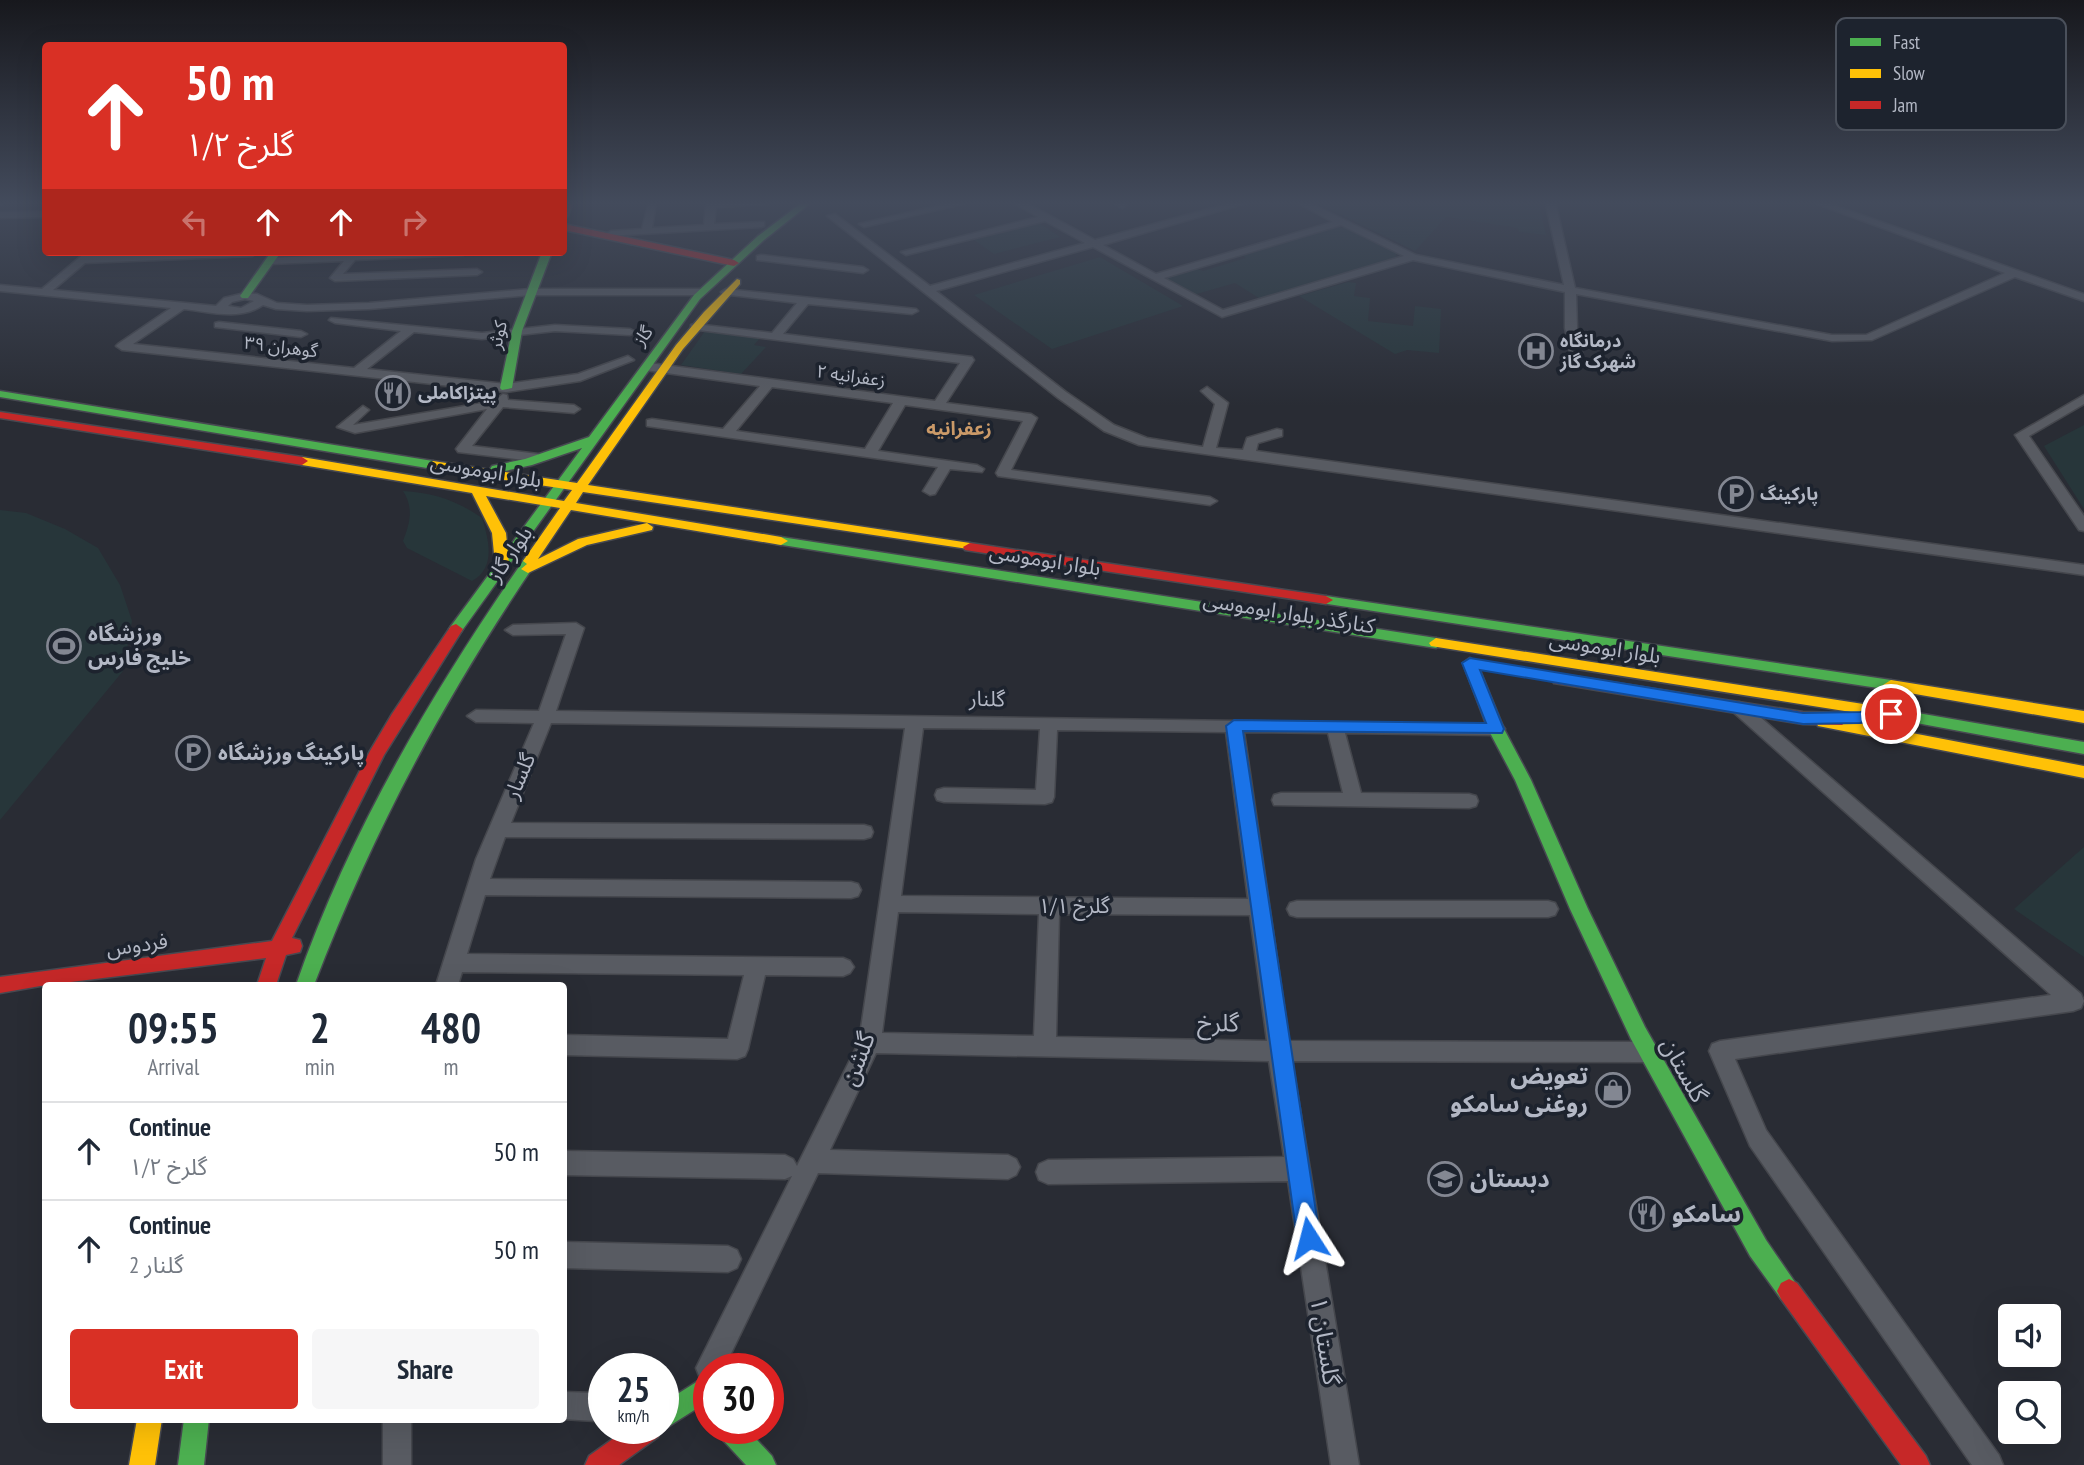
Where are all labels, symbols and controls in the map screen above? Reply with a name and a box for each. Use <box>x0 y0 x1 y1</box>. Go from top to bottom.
legend <box>1836 18 2066 130</box>
text: Fast <box>1893 30 1921 54</box>
text: 50 m <box>185 50 274 114</box>
text: Slow <box>1893 61 1926 85</box>
icon: ahead <box>70 70 161 161</box>
text: Jam <box>1892 93 1918 117</box>
text: گلرخ ۱/۲ <box>185 123 294 165</box>
icon: left <box>176 203 214 241</box>
icon: ahead <box>249 203 287 241</box>
icon: ahead <box>322 203 360 241</box>
icon: right <box>395 203 433 241</box>
street label: کوثر <box>483 318 512 352</box>
street label: گاز <box>627 321 658 351</box>
place label: درمانگاه شهرک گاز <box>1559 329 1636 373</box>
street label: گوهران ۳۹ <box>243 331 320 362</box>
hospital icon: درمانگاه شهرک گاز <box>1517 332 1555 370</box>
street label: زعفرانیه ۲ <box>815 359 887 392</box>
restaurant icon: پیتزاکاملی <box>374 374 412 412</box>
place label: پیتزاکاملی <box>418 381 497 405</box>
district label: زعفرانیه <box>926 416 992 440</box>
street label: بلوار ابوموسی <box>428 447 544 494</box>
parking icon: پارکینگ <box>1717 475 1755 513</box>
place label: پارکینگ <box>1760 482 1818 506</box>
street label: بلوار گاز <box>480 521 538 587</box>
street label: بلوار ابوموسی <box>987 537 1103 582</box>
street label: کنارگذر بلوار ابوموسی <box>1201 586 1377 639</box>
place label: ورزشگاه خلیج فارس <box>88 620 191 673</box>
street label: بلوار ابوموسی <box>1547 625 1663 670</box>
sports icon: ورزشگاه خلیج فارس <box>45 627 83 665</box>
pin <box>1861 684 1921 744</box>
street label: گلنار <box>968 685 1006 712</box>
icon: arrive <box>1872 695 1910 733</box>
parking icon: پارکینگ ورزشگاه <box>174 734 212 772</box>
place label: پارکینگ ورزشگاه <box>218 739 365 767</box>
street label: گلسار <box>498 749 541 803</box>
street label: گلرخ ۱/۱ <box>1038 892 1110 921</box>
street label: فردوس <box>104 927 169 962</box>
text: 09:55 <box>128 1000 219 1055</box>
text: 2 <box>310 1000 330 1055</box>
text: 480 <box>421 1000 481 1055</box>
street label: گلرخ <box>1197 1007 1240 1040</box>
street label: گلشن <box>833 1027 882 1090</box>
street label: گلستان <box>1654 1032 1715 1109</box>
text: Arrival <box>147 1052 199 1081</box>
text: min <box>305 1052 335 1081</box>
text: m <box>443 1052 458 1081</box>
place label: تعویض روغنی سامکو <box>1450 1060 1588 1119</box>
shop icon: تعویض روغنی سامکو <box>1594 1071 1632 1109</box>
text: Continue <box>129 1110 211 1143</box>
icon: ahead <box>70 1132 108 1170</box>
text: 50 m <box>493 1135 539 1168</box>
text: گلرخ ۱/۲ <box>129 1152 207 1181</box>
school or university icon: دبستان <box>1426 1160 1464 1198</box>
place label: دبستان <box>1470 1163 1550 1194</box>
restaurant icon: سامکو <box>1628 1195 1666 1233</box>
place label: سامکو <box>1672 1198 1741 1229</box>
position arrow <box>1272 1201 1346 1275</box>
text: Continue <box>129 1208 211 1241</box>
icon: ahead <box>70 1230 108 1268</box>
text: 50 m <box>493 1233 539 1266</box>
text: گلنار 2 <box>129 1250 184 1279</box>
street label: گلستان ۱ <box>1303 1295 1348 1388</box>
map controls <box>1998 1304 2061 1444</box>
button: sound <box>1998 1304 2061 1367</box>
button: Exit <box>70 1329 298 1409</box>
button: Share <box>312 1329 539 1409</box>
speed limit sign: 30 <box>693 1353 784 1444</box>
text: 25 <box>617 1366 650 1412</box>
button: search <box>1998 1381 2061 1444</box>
text: km/h <box>618 1404 649 1427</box>

